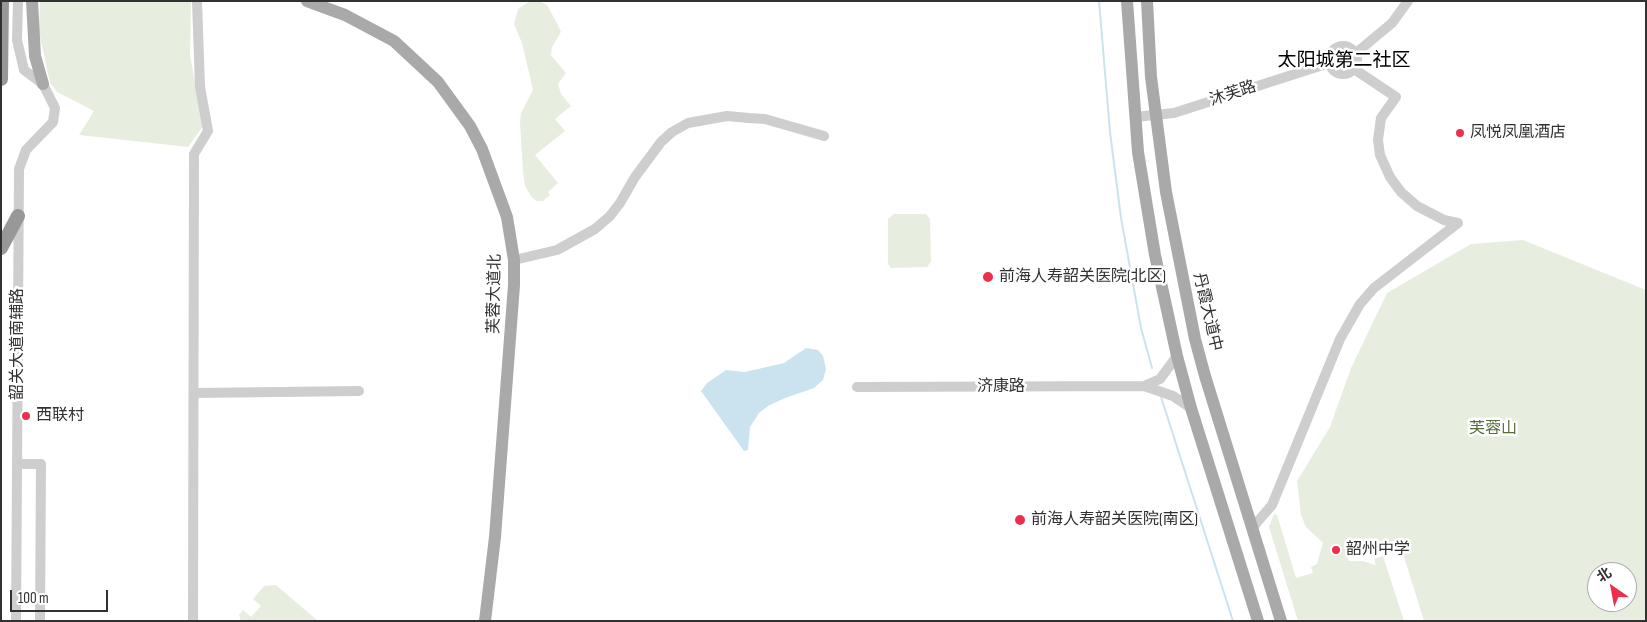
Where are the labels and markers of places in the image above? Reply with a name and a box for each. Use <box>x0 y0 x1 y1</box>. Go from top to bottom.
place label: 凤悦凤凰酒店 <box>1470 123 1566 143</box>
marker: 凤悦凤凰酒店 <box>1454 127 1466 139</box>
place label: 前海人寿韶关医院(北区) <box>999 267 1166 287</box>
marker: 前海人寿韶关医院(北区) <box>981 270 995 284</box>
place label: 西联村 <box>36 406 84 426</box>
marker: 西联村 <box>20 410 32 422</box>
place label: 前海人寿韶关医院(南区) <box>1031 510 1198 530</box>
marker: 前海人寿韶关医院(南区) <box>1013 513 1027 527</box>
place label: 韶州中学 <box>1346 540 1410 560</box>
marker: 韶州中学 <box>1330 544 1342 556</box>

